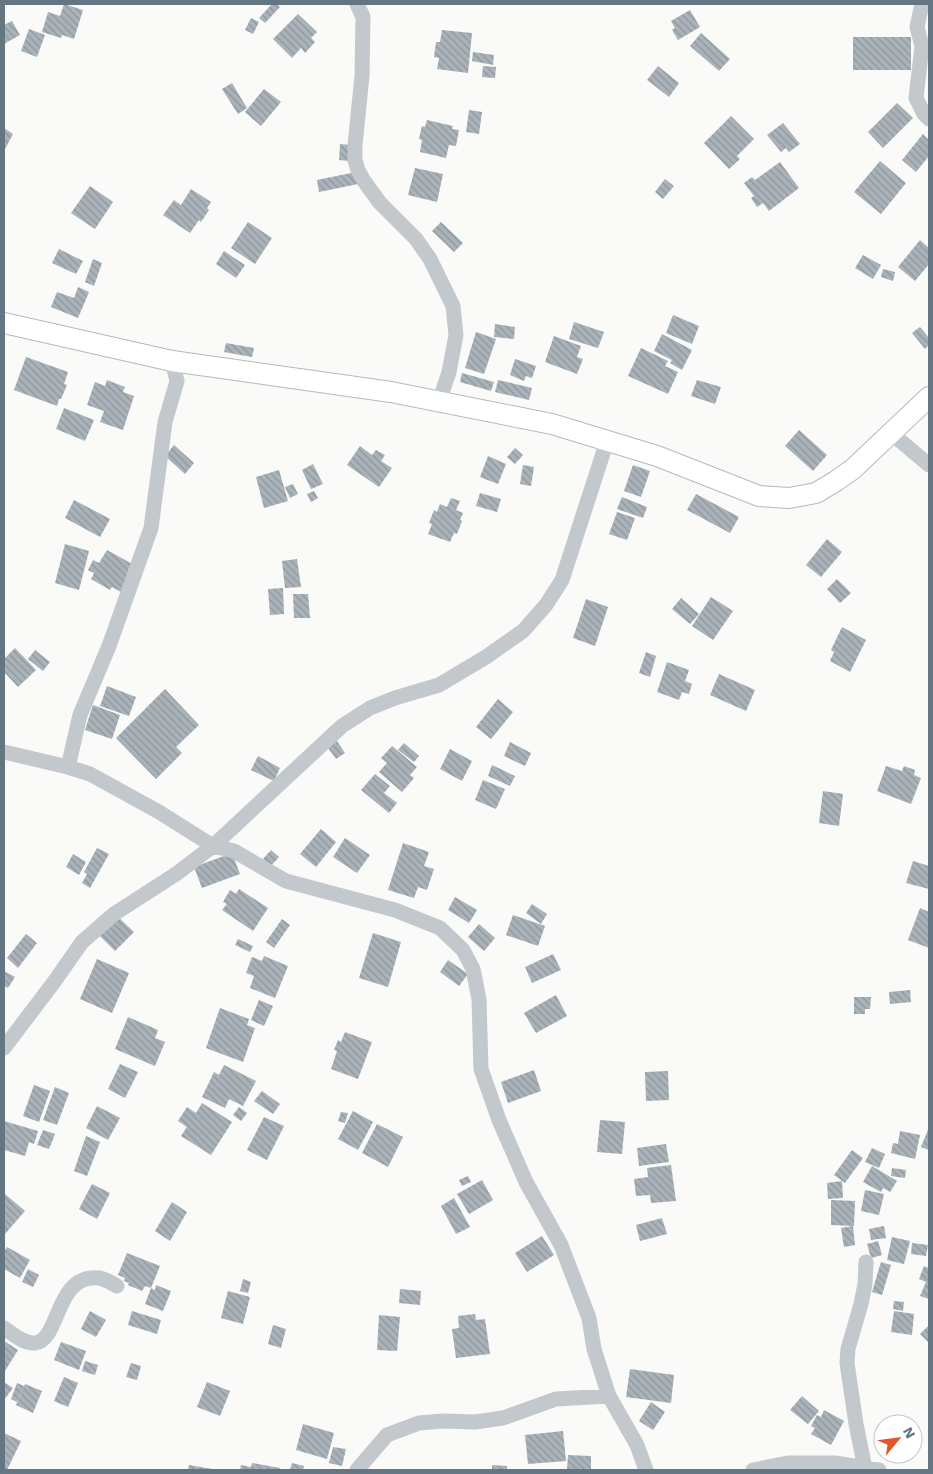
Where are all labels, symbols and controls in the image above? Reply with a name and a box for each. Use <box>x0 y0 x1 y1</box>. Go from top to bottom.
north arrow <box>873 1414 923 1464</box>
text: N <box>900 1424 919 1441</box>

